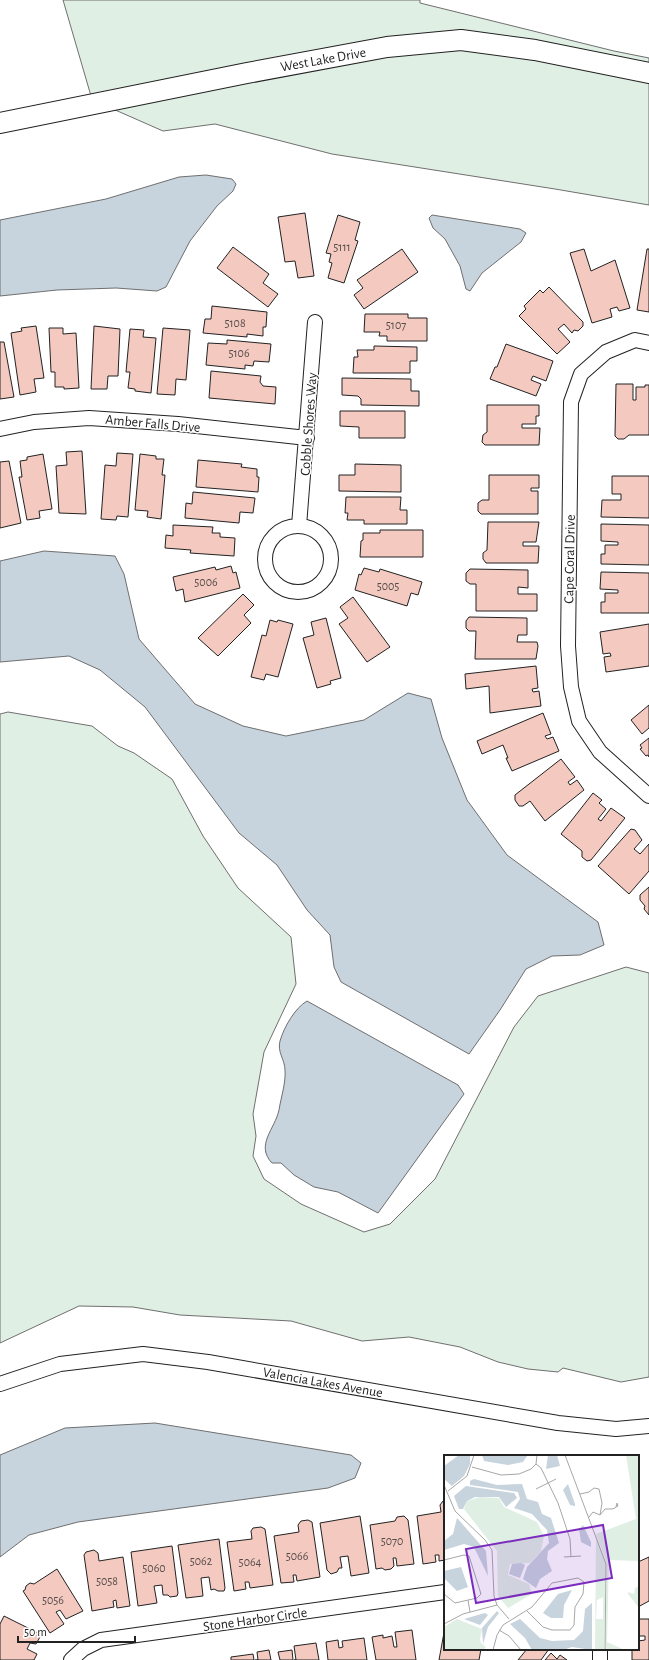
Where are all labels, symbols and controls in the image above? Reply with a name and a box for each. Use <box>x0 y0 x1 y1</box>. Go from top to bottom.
street label: West Lake Drive <box>279 46 367 74</box>
house number: 5111 <box>333 241 351 253</box>
house number: 5108 <box>224 317 246 329</box>
house number: 5107 <box>386 319 406 331</box>
house number: 5106 <box>228 347 250 359</box>
street label: Cobble Shores Way <box>298 372 320 476</box>
street label: Amber Falls Drive <box>105 413 201 435</box>
street label: Cape Coral Drive <box>562 514 578 604</box>
house number: 5006 <box>194 576 218 588</box>
house number: 5005 <box>377 580 399 592</box>
street label: Valencia Lakes Avenue <box>262 1366 384 1400</box>
inset map <box>444 1455 639 1650</box>
house number: 5070 <box>381 1535 403 1547</box>
house number: 5066 <box>286 1550 309 1562</box>
house number: 5062 <box>190 1555 213 1567</box>
house number: 5064 <box>239 1556 262 1568</box>
house number: 5060 <box>142 1562 166 1574</box>
house number: 5058 <box>96 1575 118 1587</box>
house number: 5056 <box>42 1594 64 1606</box>
street label: Stone Harbor Circle <box>202 1606 308 1634</box>
scale bar <box>18 1618 135 1644</box>
text: 50 m <box>24 1626 47 1638</box>

